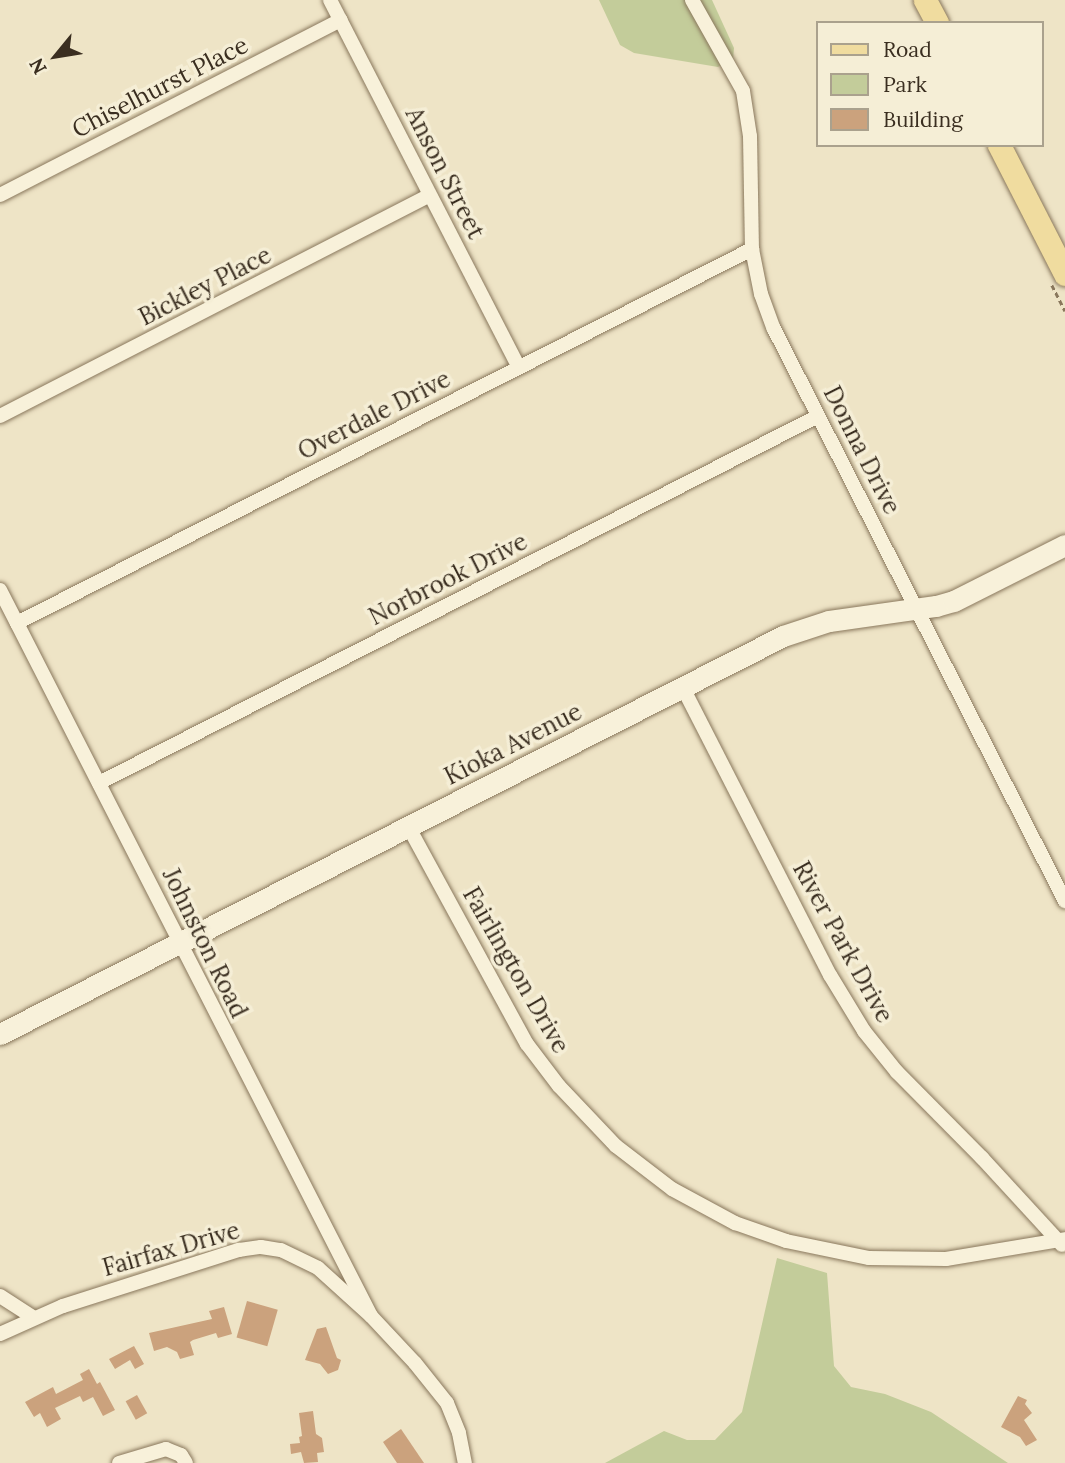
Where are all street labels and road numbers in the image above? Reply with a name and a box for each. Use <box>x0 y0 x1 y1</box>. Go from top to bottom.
street label: Chiselhurst Place <box>67 30 253 144</box>
street label: Anson Street <box>400 102 490 244</box>
street label: Bickley Place <box>134 240 276 332</box>
street label: Overdale Drive <box>293 364 455 466</box>
street label: Donna Drive <box>817 381 907 519</box>
street label: Norbrook Drive <box>364 527 532 631</box>
street label: Kioka Avenue <box>440 697 586 791</box>
street label: River Park Drive <box>787 856 899 1028</box>
street label: Johnston Road <box>156 864 254 1022</box>
street label: Fairlington Drive <box>457 882 575 1058</box>
street label: Fairfax Drive <box>99 1216 243 1282</box>

